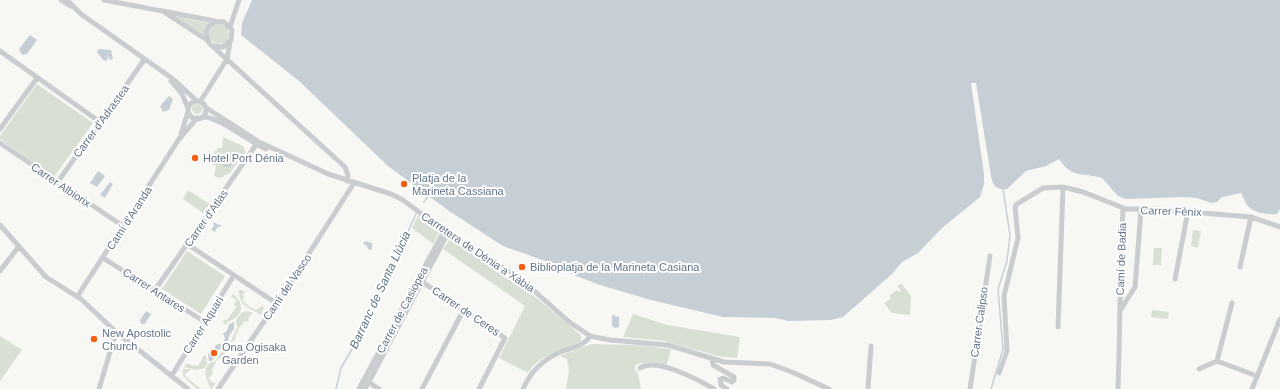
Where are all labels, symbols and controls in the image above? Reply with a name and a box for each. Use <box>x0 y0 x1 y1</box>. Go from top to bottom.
street label: Carrer d'Adrastea <box>71 82 132 160</box>
place label: Hotel Port Dénia <box>203 152 285 164</box>
marker: Hotel Port Dénia <box>190 153 200 163</box>
street label: Carrer Albiorix <box>29 161 94 210</box>
place label: Platja de la Marineta Cassiana <box>412 172 505 197</box>
marker: Platja de la Marineta Cassiana <box>399 179 409 189</box>
street label: Camí d'Aranda <box>104 183 154 252</box>
street label: Carrer d'Atlas <box>182 187 230 249</box>
street label: Carrer Fènix <box>1140 204 1202 218</box>
street label: Carretera de Dénia a Xàbia <box>419 210 538 295</box>
street label: Camí de Badia <box>1114 222 1128 296</box>
water label: Barranc de Santa Llúcia <box>347 229 414 351</box>
street label: Camí del Vasco <box>261 252 313 322</box>
place label: Biblioplatja de la Marineta Casiana <box>530 261 700 273</box>
marker: Biblioplatja de la Marineta Casiana <box>517 262 527 272</box>
street label: Carrer de Casiopea <box>374 264 430 355</box>
street label: Carrer Antares <box>121 265 188 315</box>
street label: Carrer de Ceres <box>430 284 502 338</box>
street label: Carrer Calipso <box>968 286 990 358</box>
street label: Carrer Aquari <box>181 294 225 356</box>
place label: New Apostolic Church <box>102 327 172 352</box>
marker: New Apostolic Church <box>89 334 99 344</box>
place label: Ona Ogisaka Garden <box>222 341 287 366</box>
marker: Ona Ogisaka Garden <box>209 348 219 358</box>

